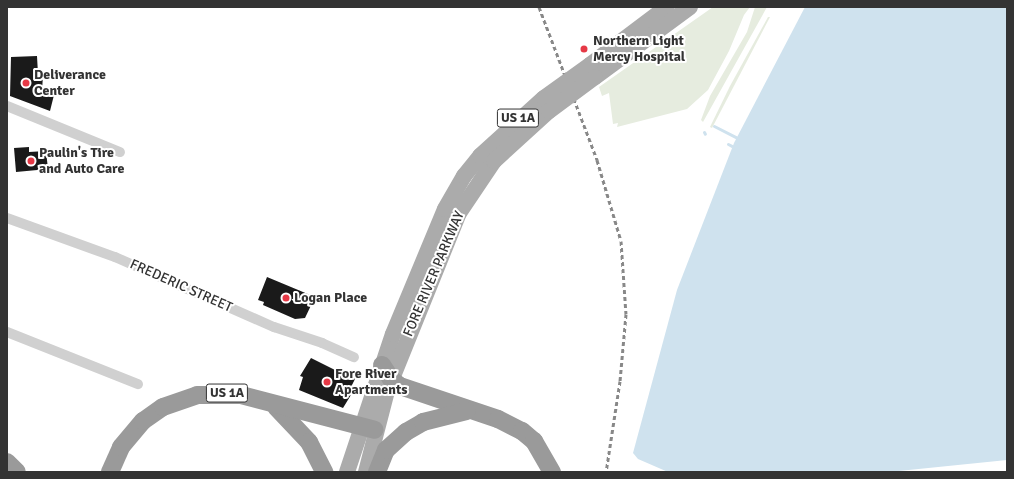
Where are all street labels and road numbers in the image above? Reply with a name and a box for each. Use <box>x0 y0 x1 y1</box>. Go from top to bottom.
road number: US 1A <box>496 107 540 129</box>
street label: FORE RIVER PARKWAY <box>400 209 468 339</box>
street label: FREDERIC STREET <box>127 256 235 316</box>
road number: US 1A <box>205 382 249 404</box>

